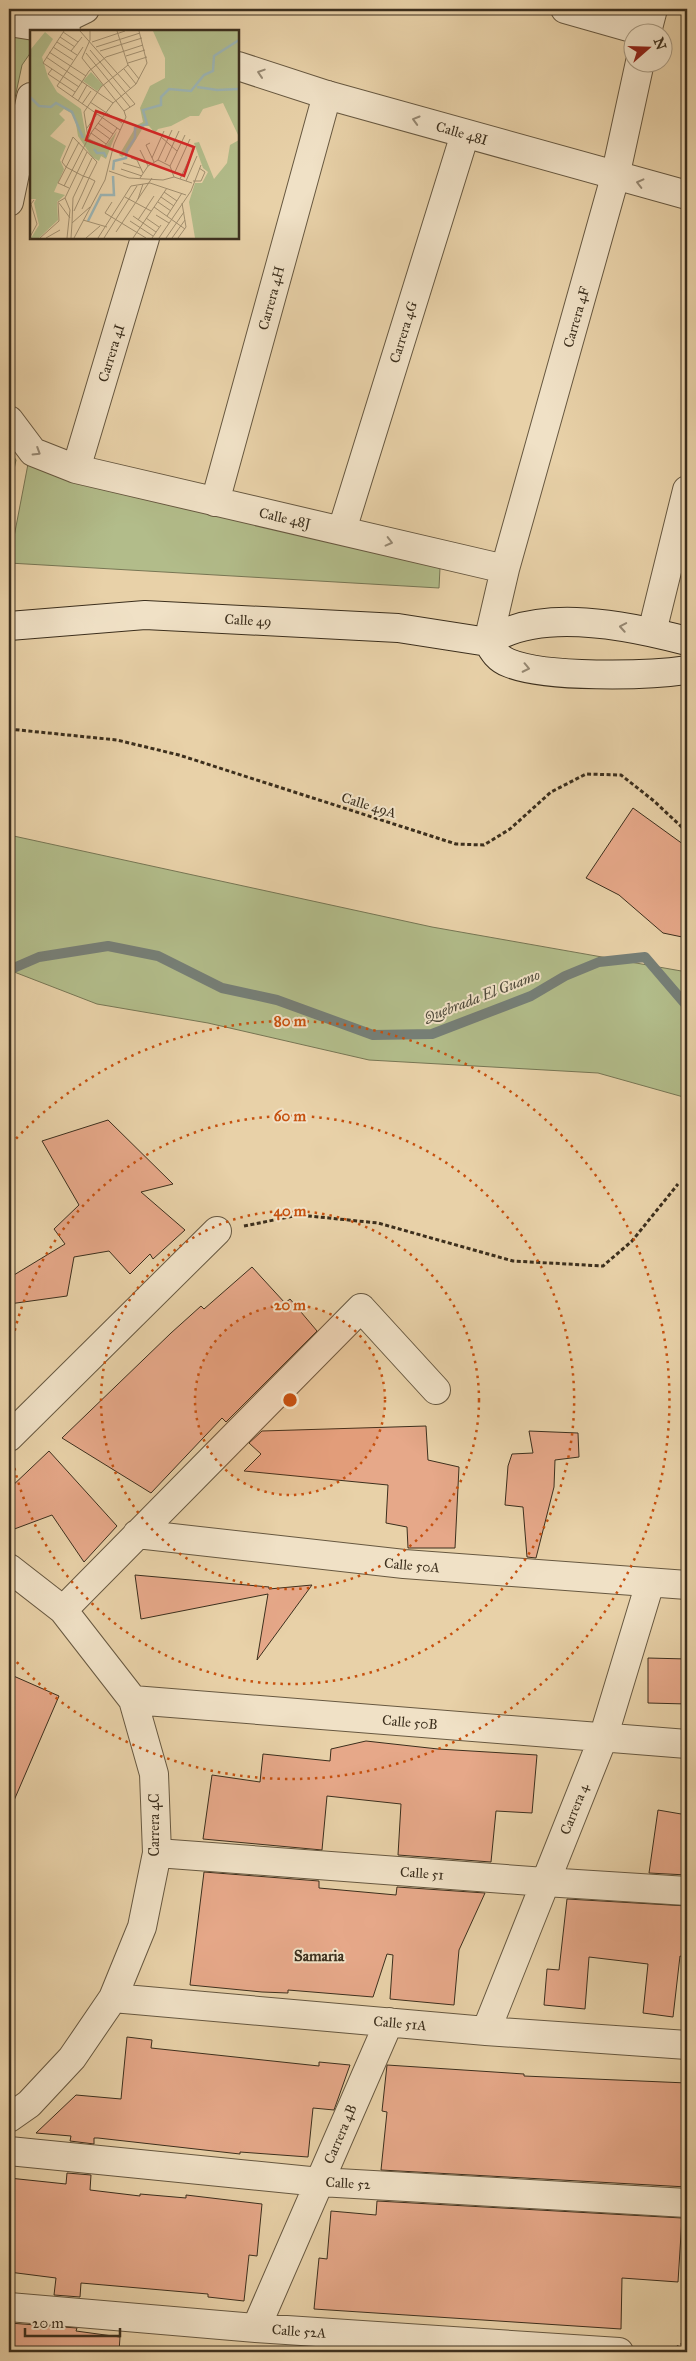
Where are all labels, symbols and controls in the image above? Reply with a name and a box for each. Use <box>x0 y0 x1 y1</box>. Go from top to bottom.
north arrow <box>624 22 674 72</box>
inset map <box>30 30 239 239</box>
text: N <box>650 35 670 52</box>
one-way arrow <box>257 69 265 79</box>
one-way arrow <box>413 116 421 126</box>
street label: Calle 48I <box>434 118 490 149</box>
one-way arrow <box>637 179 645 189</box>
street label: Carrera 4H <box>255 264 288 332</box>
street label: Carrera 4F <box>560 285 593 350</box>
street label: Carrera 4G <box>386 299 421 365</box>
street label: Carrera 4I <box>95 322 128 384</box>
one-way arrow <box>31 445 40 455</box>
street label: Calle 48J <box>257 504 313 534</box>
one-way arrow <box>384 537 392 547</box>
street label: Calle 49 <box>224 611 272 630</box>
one-way arrow <box>618 622 627 632</box>
one-way arrow <box>521 662 530 673</box>
street label: Calle 49A <box>339 789 399 822</box>
water label: Quebrada El Guamo <box>420 965 543 1027</box>
text: 80 m <box>274 1012 307 1030</box>
text: 60 m <box>274 1107 307 1125</box>
text: 40 m <box>274 1202 307 1221</box>
text: 20 m <box>274 1296 306 1314</box>
centre of rings <box>281 1391 299 1409</box>
street label: Calle 50A <box>383 1555 441 1576</box>
street label: Calle 50B <box>381 1712 438 1733</box>
street label: Carrera 4 <box>557 1780 593 1837</box>
street label: Carrera 4C <box>146 1793 163 1857</box>
street label: Calle 51 <box>399 1863 445 1884</box>
district label: Samaria <box>294 1947 345 1965</box>
street label: Calle 51A <box>373 2013 428 2034</box>
street label: Carrera 4B <box>320 2102 361 2166</box>
street label: Calle 52 <box>325 2174 371 2193</box>
scale bar <box>25 2306 120 2338</box>
text: 20 m <box>32 2314 64 2332</box>
street label: Calle 52A <box>271 2321 327 2342</box>

